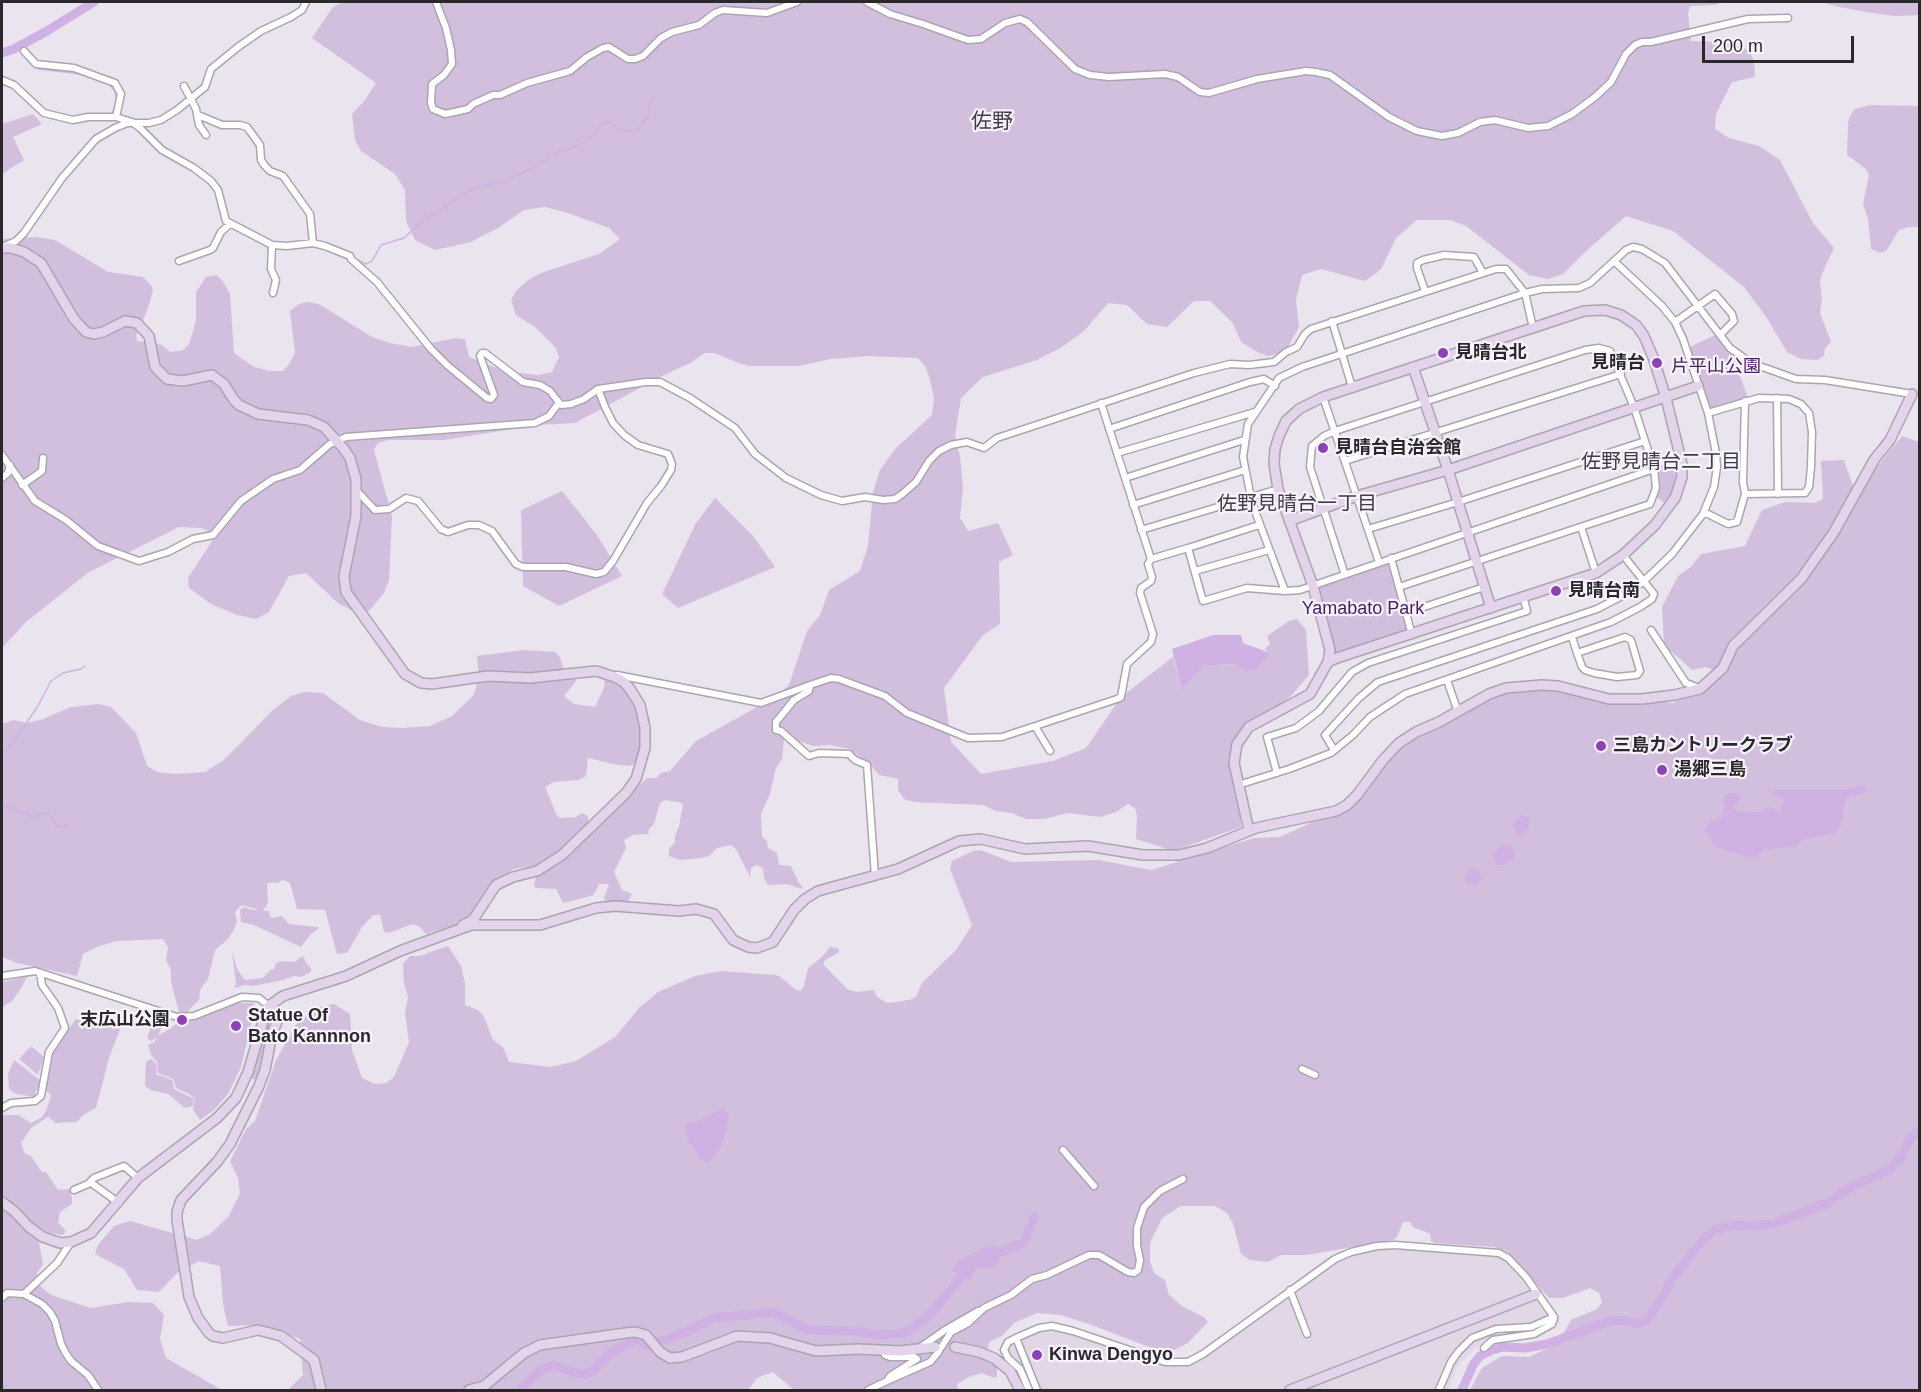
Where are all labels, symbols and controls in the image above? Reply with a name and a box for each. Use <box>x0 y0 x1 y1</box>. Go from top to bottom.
scale bar <box>1705 24 1856 62</box>
text: 200 m <box>1713 36 1763 56</box>
district label: 佐野 <box>971 109 1013 135</box>
place label: 見晴台北 <box>1455 342 1527 364</box>
marker: 見晴台北 <box>1436 346 1450 360</box>
place label: 見晴台 <box>1591 352 1645 374</box>
marker: 見晴台 <box>1650 356 1664 370</box>
park label: 片平山公園 <box>1671 356 1761 378</box>
place label: 見晴台自治会館 <box>1335 437 1461 459</box>
marker: 見晴台自治会館 <box>1316 441 1330 455</box>
district label: 佐野見晴台二丁目 <box>1581 450 1741 474</box>
district label: 佐野見晴台一丁目 <box>1217 492 1377 516</box>
place label: 見晴台南 <box>1568 580 1640 602</box>
marker: 見晴台南 <box>1549 584 1563 598</box>
park label: Yamabato Park <box>1302 598 1424 620</box>
place label: 三島カントリークラブ <box>1613 735 1793 757</box>
marker: 三島カントリークラブ <box>1594 739 1608 753</box>
place label: 湯郷三島 <box>1674 759 1746 781</box>
marker: 湯郷三島 <box>1655 763 1669 777</box>
place label: Statue Of Bato Kannnon <box>248 1005 371 1048</box>
place label: 末広山公園 <box>80 1009 170 1031</box>
marker: 末広山公園 <box>175 1013 189 1027</box>
marker: Statue Of Bato Kannnon <box>229 1019 243 1033</box>
place label: Kinwa Dengyo <box>1049 1344 1173 1366</box>
marker: Kinwa Dengyo <box>1030 1348 1044 1362</box>

